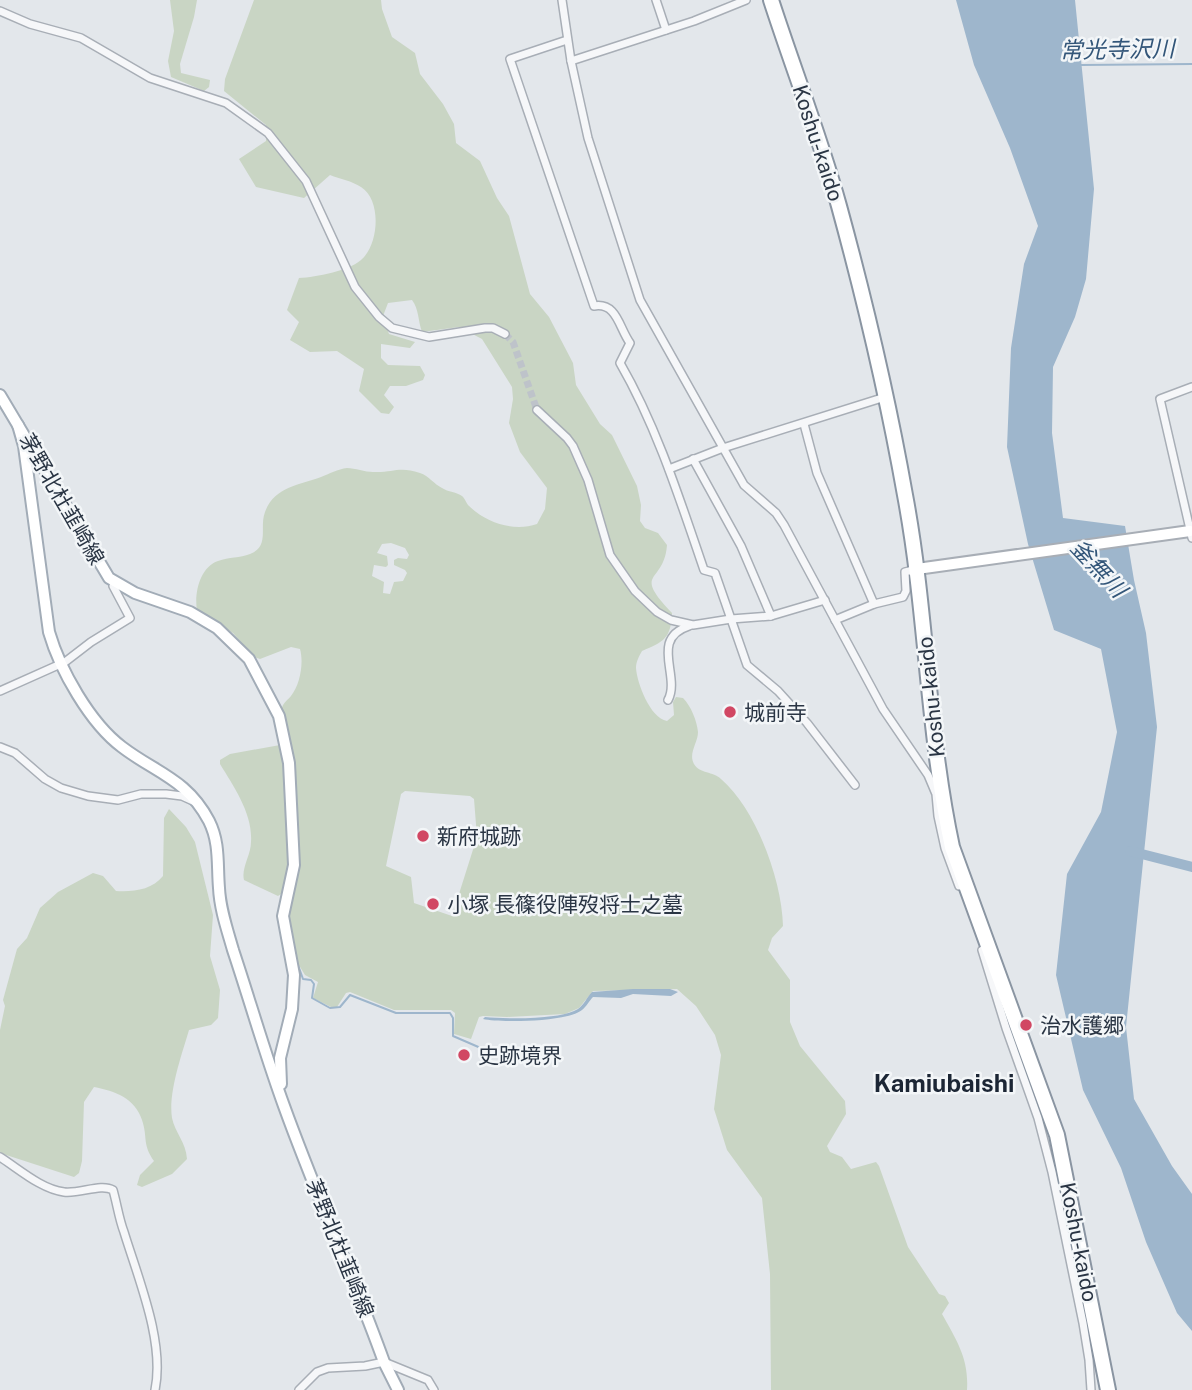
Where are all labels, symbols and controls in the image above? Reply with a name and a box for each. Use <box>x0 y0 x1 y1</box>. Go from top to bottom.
water label: 常光寺沢川 <box>1059 34 1178 64</box>
street label: Koshu-kaido <box>787 82 849 204</box>
street label: 茅野北杜韮崎線 <box>14 429 110 569</box>
water label: 釜無川 <box>1066 534 1134 605</box>
street label: Koshu-kaido <box>912 635 950 759</box>
place label: 城前寺 <box>744 700 807 725</box>
marker: 城前寺 <box>722 704 738 720</box>
place label: 新府城跡 <box>437 824 521 849</box>
marker: 新府城跡 <box>415 828 431 844</box>
place label: 小塚 長篠役陣歿将士之墓 <box>447 892 683 917</box>
marker: 小塚 長篠役陣歿将士之墓 <box>425 896 441 912</box>
place label: 治水護郷 <box>1040 1013 1124 1038</box>
marker: 治水護郷 <box>1018 1017 1034 1033</box>
place label: 史跡境界 <box>478 1043 562 1068</box>
marker: 史跡境界 <box>456 1047 472 1063</box>
district label: Kamiubaishi <box>874 1069 1014 1097</box>
street label: 茅野北杜韮崎線 <box>301 1175 379 1321</box>
street label: Koshu-kaido <box>1055 1180 1103 1304</box>

